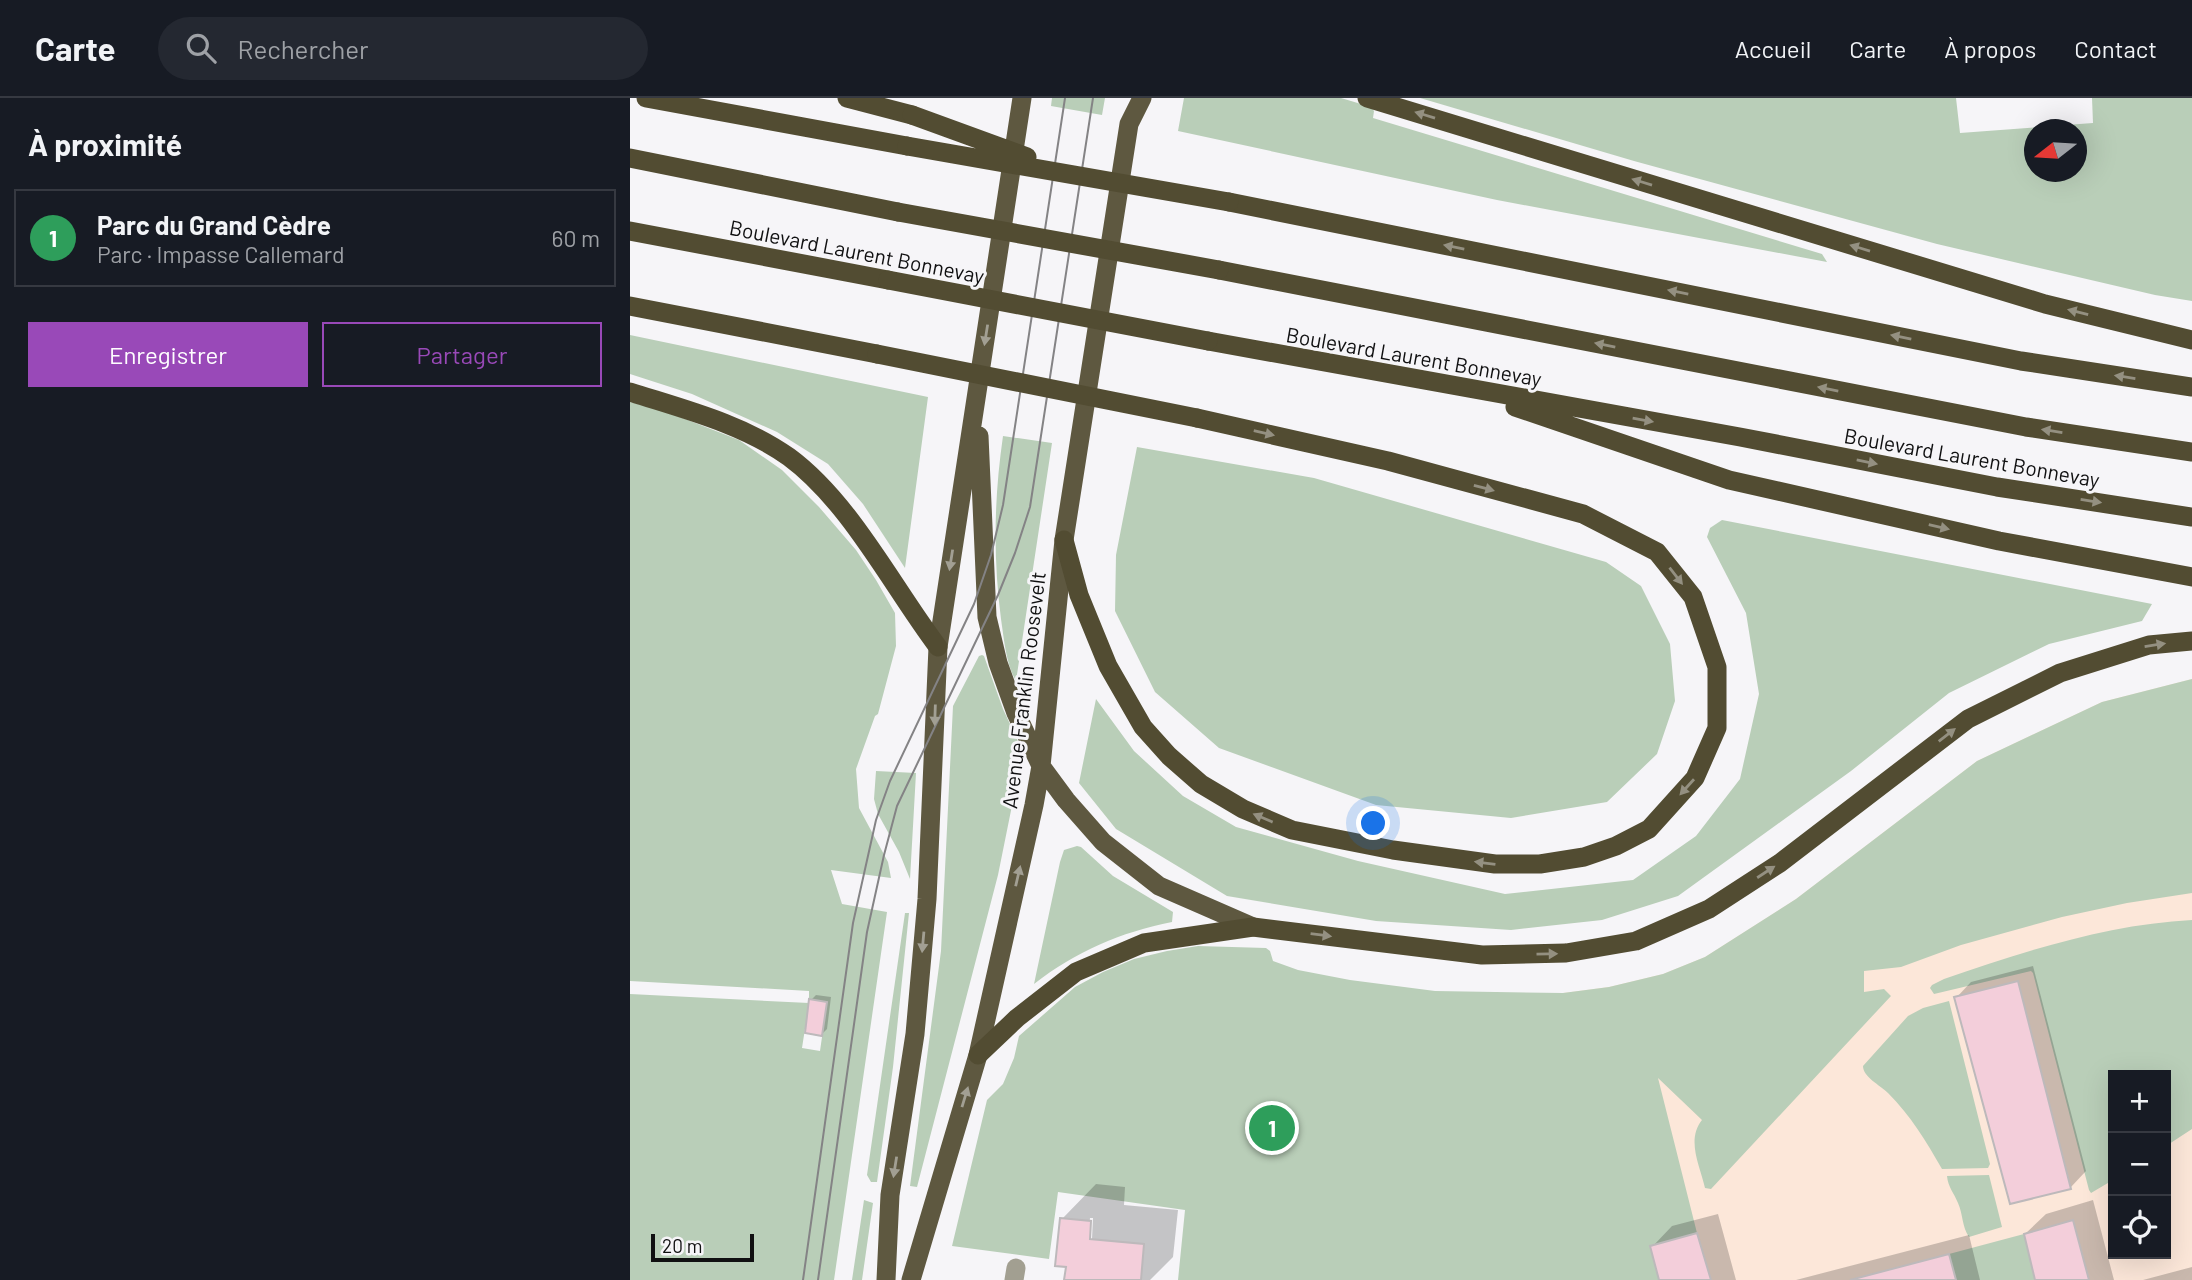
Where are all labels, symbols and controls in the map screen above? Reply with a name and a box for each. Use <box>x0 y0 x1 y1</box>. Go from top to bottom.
search box <box>158 17 648 80</box>
text: Carte <box>35 28 116 68</box>
icon: search <box>182 29 220 67</box>
text: Rechercher <box>238 33 368 64</box>
text: Accueil <box>1735 34 1811 63</box>
text: Carte <box>1849 34 1906 63</box>
text: À propos <box>1944 34 2036 63</box>
text: Contact <box>2074 34 2157 63</box>
one-way arrow <box>1414 110 1435 120</box>
north arrow <box>2024 119 2087 182</box>
text: À proximité <box>28 126 182 162</box>
one-way arrow <box>1631 176 1652 186</box>
text: Parc du Grand Cèdre <box>97 209 331 240</box>
street label: Boulevard Laurent Bonnevay <box>727 214 987 288</box>
text: 1 <box>49 224 57 252</box>
text: 60 m <box>552 224 600 252</box>
text: Parc · Impasse Callemard <box>97 240 345 268</box>
one-way arrow <box>1443 242 1465 253</box>
one-way arrow <box>1849 242 1870 252</box>
one-way arrow <box>1667 286 1689 297</box>
one-way arrow <box>2067 306 2089 317</box>
street label: Boulevard Laurent Bonnevay <box>1284 321 1544 391</box>
button: Enregistrer <box>28 322 308 387</box>
button: Partager <box>322 322 602 387</box>
one-way arrow <box>980 324 991 346</box>
one-way arrow <box>1890 331 1912 342</box>
one-way arrow <box>1594 339 1616 350</box>
one-way arrow <box>2113 371 2135 382</box>
one-way arrow <box>1817 383 1839 394</box>
one-way arrow <box>1633 415 1655 426</box>
street label: Boulevard Laurent Bonnevay <box>1842 422 2102 492</box>
one-way arrow <box>2041 425 2063 436</box>
one-way arrow <box>1253 428 1275 439</box>
one-way arrow <box>1856 456 1878 467</box>
one-way arrow <box>1474 483 1495 493</box>
one-way arrow <box>2080 496 2102 507</box>
one-way arrow <box>1929 522 1951 533</box>
one-way arrow <box>945 549 956 571</box>
one-way arrow <box>1669 567 1684 585</box>
street label: Avenue Franklin Roosevelt <box>996 570 1050 810</box>
one-way arrow <box>2144 640 2166 651</box>
one-way arrow <box>929 704 941 726</box>
one-way arrow <box>1938 727 1956 742</box>
one-way arrow <box>1680 778 1695 795</box>
your location <box>1356 806 1390 840</box>
one-way arrow <box>1253 812 1273 824</box>
one-way arrow <box>1474 857 1496 868</box>
one-way arrow <box>1013 865 1024 887</box>
one-way arrow <box>1756 866 1776 879</box>
one-way arrow <box>1310 929 1332 940</box>
one-way arrow <box>917 931 928 953</box>
one-way arrow <box>1537 948 1559 959</box>
map controls <box>2108 1070 2171 1259</box>
button: + <box>2108 1070 2171 1133</box>
one-way arrow <box>961 1087 971 1108</box>
pin: 1 <box>1249 1102 1295 1154</box>
button: − <box>2108 1133 2171 1196</box>
one-way arrow <box>889 1157 900 1179</box>
button: locate <box>2108 1196 2171 1259</box>
scale bar <box>651 1231 754 1263</box>
text: 20 m <box>662 1234 702 1257</box>

